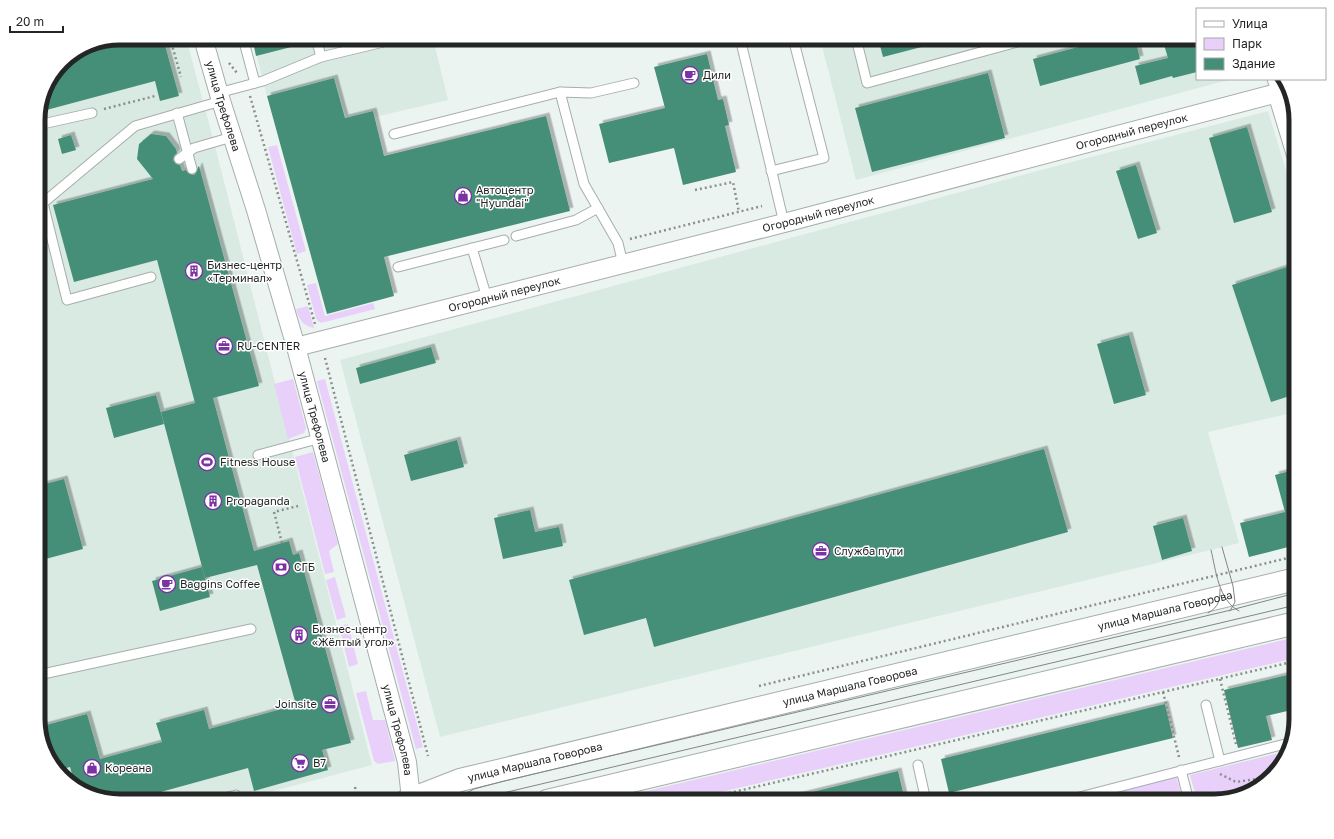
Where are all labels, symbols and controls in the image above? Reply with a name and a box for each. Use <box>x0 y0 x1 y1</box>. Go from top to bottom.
scale bar <box>10 8 63 34</box>
legend <box>1196 8 1326 80</box>
text: 20 m <box>16 14 44 29</box>
text: Улица <box>1232 16 1268 31</box>
text: Парк <box>1232 36 1262 51</box>
text: Здание <box>1232 56 1275 71</box>
street label: улица Трефолева <box>204 59 244 153</box>
cafe icon: Дили <box>680 65 700 85</box>
place label: Дили <box>703 68 731 81</box>
street label: Огородный переулок <box>1074 110 1189 152</box>
place label: Автоцентр "Hyundai" <box>476 183 534 209</box>
shop icon: Автоцентр "Hyundai" <box>453 186 473 206</box>
street label: Огородный переулок <box>761 192 876 234</box>
place label: Бизнес-центр «Терминал» <box>207 258 282 284</box>
building icon: Бизнес-центр «Терминал» <box>184 261 204 281</box>
street label: Огородный переулок <box>447 273 562 314</box>
office icon: RU-CENTER <box>214 336 234 356</box>
place label: RU-CENTER <box>237 339 300 352</box>
street label: улица Трефолева <box>297 370 334 464</box>
sports icon: Fitness House <box>197 452 217 472</box>
place label: Fitness House <box>220 455 295 468</box>
building icon: Propaganda <box>203 491 223 511</box>
place label: Propaganda <box>226 494 290 507</box>
office icon: Служба пути <box>811 541 831 561</box>
place label: Служба пути <box>834 544 903 557</box>
bank icon: СГБ <box>271 557 291 577</box>
place label: СГБ <box>294 560 315 573</box>
cafe icon: Baggins Coffee <box>157 574 177 594</box>
place label: Baggins Coffee <box>180 577 260 590</box>
street label: улица Маршала Говорова <box>1096 588 1234 632</box>
place label: Бизнес-центр «Жёлтый угол» <box>312 622 394 648</box>
building icon: Бизнес-центр «Жёлтый угол» <box>289 625 309 645</box>
street label: улица Маршала Говорова <box>781 663 919 708</box>
street label: улица Трефолева <box>380 683 415 776</box>
office icon: Joinsite <box>320 694 340 714</box>
place label: Joinsite <box>275 697 317 710</box>
street label: улица Маршала Говорова <box>466 739 604 784</box>
supermarket icon: В7 <box>290 753 310 773</box>
place label: В7 <box>313 756 326 769</box>
shop icon: Кореана <box>82 758 102 778</box>
place label: Кореана <box>105 761 151 774</box>

